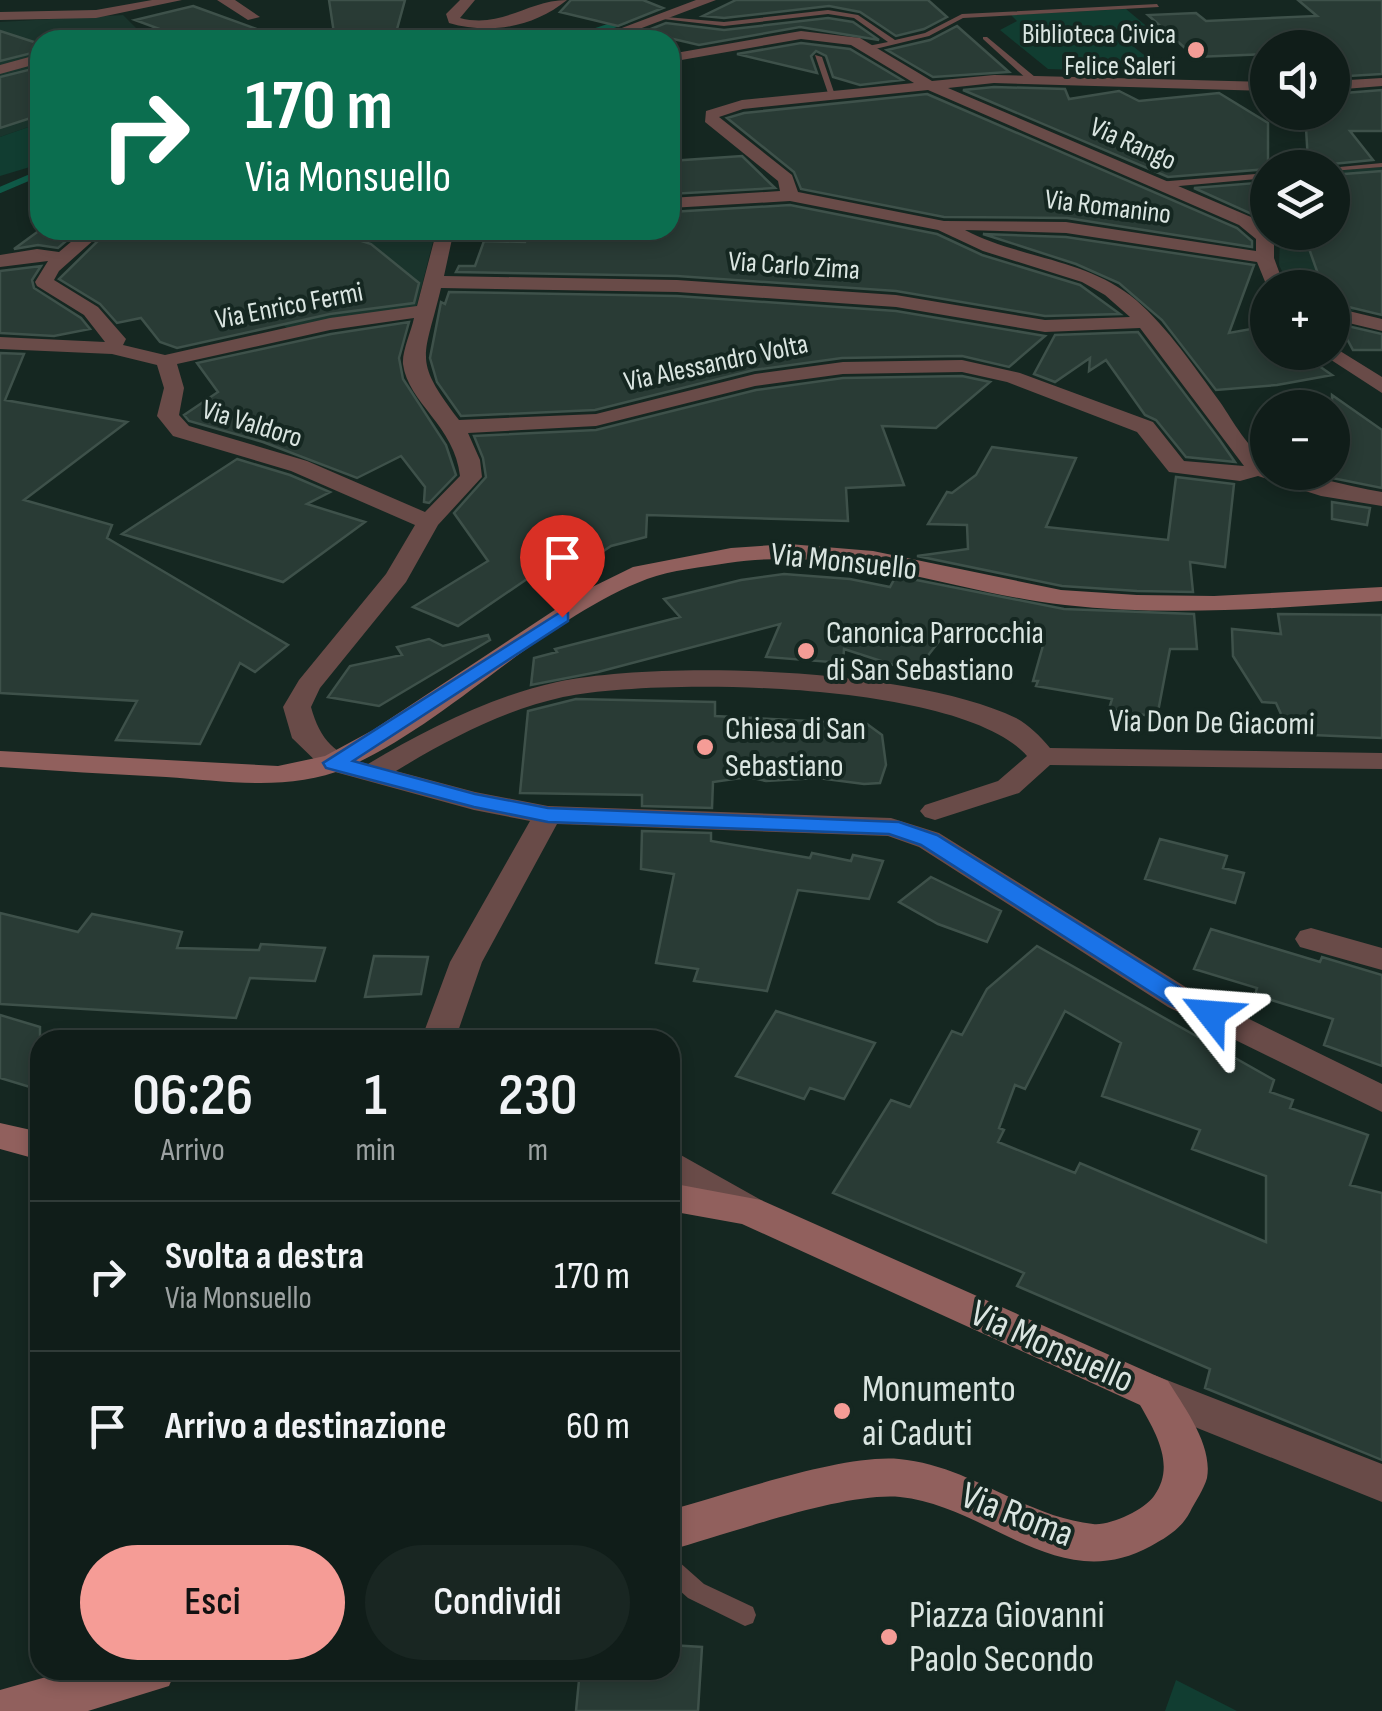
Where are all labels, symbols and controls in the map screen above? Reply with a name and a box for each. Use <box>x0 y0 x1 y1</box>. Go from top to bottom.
place label: Biblioteca Civica Felice Saleri <box>1022 18 1176 83</box>
map controls <box>1250 30 1350 490</box>
button: sound <box>1250 30 1350 130</box>
marker: Biblioteca Civica Felice Saleri <box>1185 39 1207 61</box>
text: 170 m <box>245 65 393 149</box>
icon: right <box>80 70 210 200</box>
street label: Via Rango <box>1085 110 1181 178</box>
text: Via Monsuello <box>245 150 451 205</box>
button: layers <box>1250 150 1350 250</box>
street label: Via Romanino <box>1043 183 1173 231</box>
street label: Via Carlo Zima <box>727 245 861 287</box>
button: + <box>1250 270 1350 370</box>
street label: Via Enrico Fermi <box>212 276 366 336</box>
street label: Via Alessandro Volta <box>621 327 811 399</box>
button: − <box>1250 390 1350 490</box>
street label: Via Valdoro <box>198 393 306 455</box>
pin <box>520 515 605 618</box>
icon: arrive <box>535 530 590 585</box>
street label: Via Monsuello <box>769 535 919 589</box>
place label: Canonica Parrocchia di San Sebastiano <box>826 614 1044 690</box>
marker: Canonica Parrocchia di San Sebastiano <box>795 640 817 662</box>
street label: Via Don De Giacomi <box>1109 702 1315 744</box>
place label: Chiesa di San Sebastiano <box>725 710 866 786</box>
marker: Chiesa di San Sebastiano <box>694 736 716 758</box>
position arrow <box>1159 962 1263 1066</box>
text: 06:26 <box>132 1060 253 1132</box>
text: 1 <box>364 1060 387 1132</box>
text: 230 <box>498 1060 578 1132</box>
text: Arrivo <box>161 1131 225 1170</box>
text: min <box>355 1131 396 1170</box>
text: m <box>528 1131 548 1170</box>
text: Svolta a destra <box>165 1234 364 1279</box>
icon: right <box>80 1249 135 1304</box>
text: 170 m <box>554 1254 630 1299</box>
text: Via Monsuello <box>165 1279 312 1318</box>
street label: Via Monsuello <box>963 1291 1141 1403</box>
place label: Monumento ai Caduti <box>862 1367 1016 1456</box>
icon: arrive <box>80 1399 135 1454</box>
marker: Monumento ai Caduti <box>831 1400 853 1422</box>
text: Arrivo a destinazione <box>165 1404 446 1449</box>
text: 60 m <box>566 1404 630 1449</box>
street label: Via Roma <box>954 1473 1080 1557</box>
button: Esci <box>80 1545 345 1660</box>
button: Condividi <box>365 1545 630 1660</box>
place label: Piazza Giovanni Paolo Secondo <box>909 1593 1105 1682</box>
marker: Piazza Giovanni Paolo Secondo <box>878 1626 900 1648</box>

